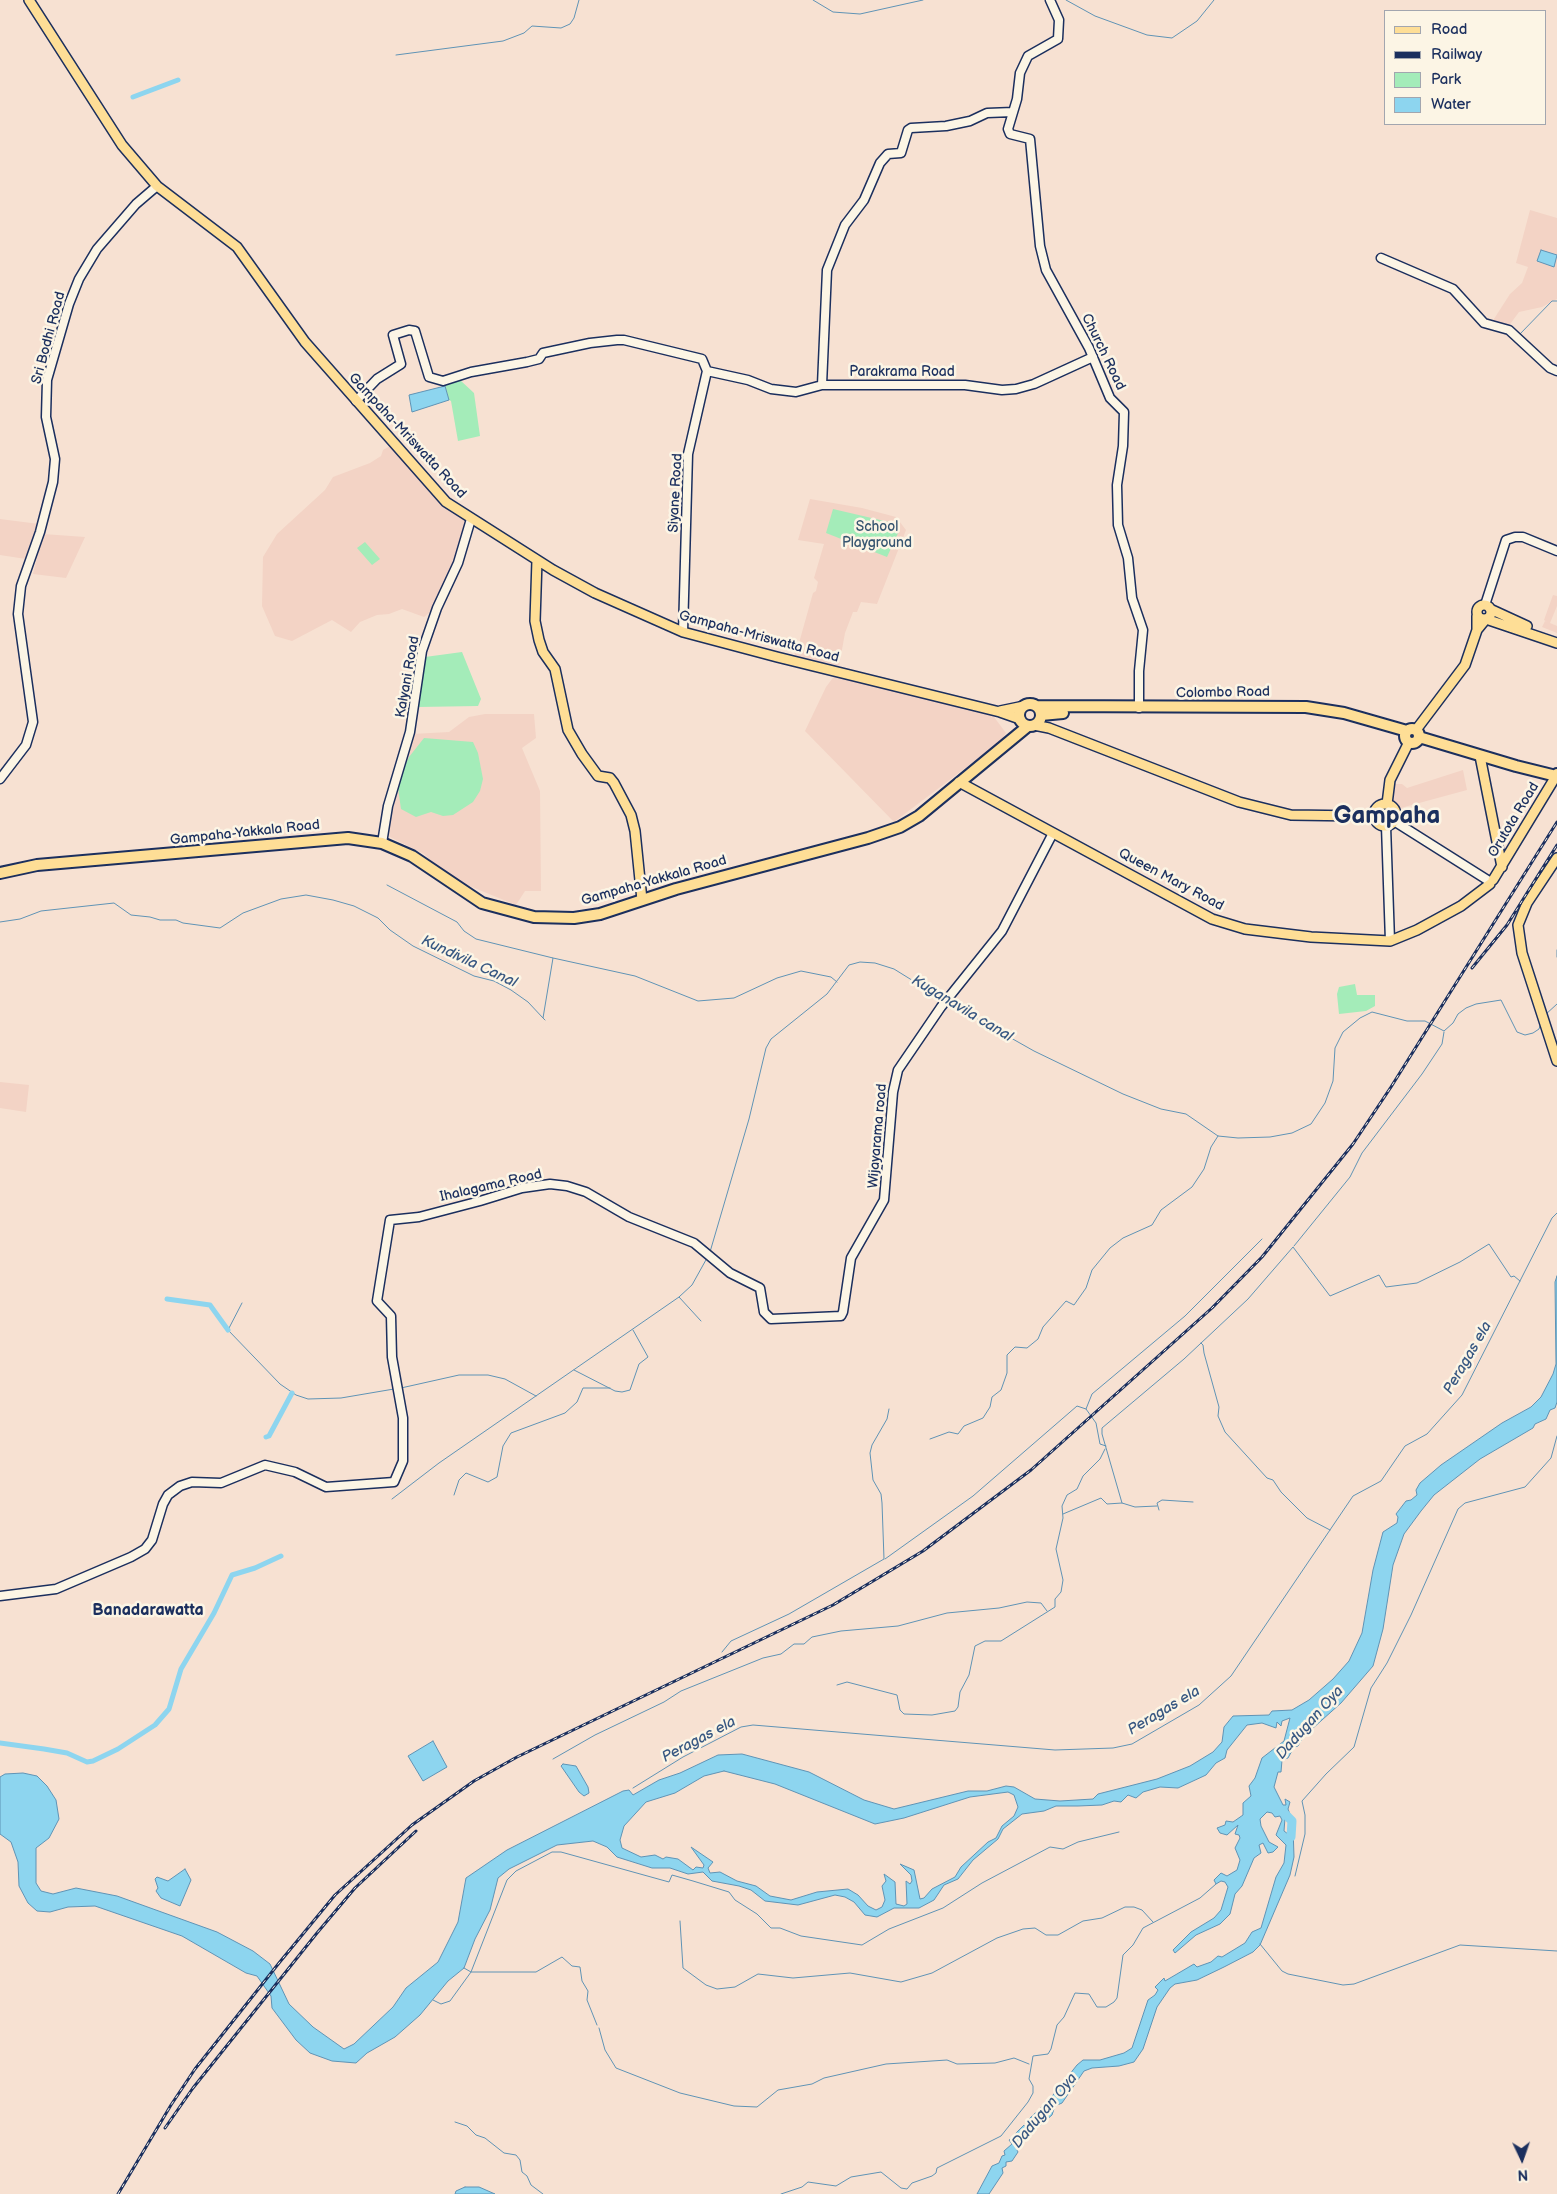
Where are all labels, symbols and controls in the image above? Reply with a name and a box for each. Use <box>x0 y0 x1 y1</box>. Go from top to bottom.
legend <box>1384 10 1547 125</box>
text: Road <box>1431 20 1467 39</box>
text: Railway <box>1431 45 1482 64</box>
text: Park <box>1431 70 1461 89</box>
text: Water <box>1431 95 1471 114</box>
street label: Sri Bodhi Road <box>29 290 69 386</box>
street label: Church Road <box>1077 311 1129 393</box>
street label: Parakrama Road <box>849 364 955 380</box>
street label: Gampaha-Mriswatta Road <box>345 370 469 502</box>
street label: Siyane Road <box>666 453 686 533</box>
park label: School Playground <box>842 519 912 552</box>
street label: Gampaha-Mriswatta Road <box>677 608 841 666</box>
street label: Kalyani Road <box>393 635 423 719</box>
street label: Colombo Road <box>1176 684 1270 702</box>
street label: Orutota Road <box>1485 779 1543 861</box>
district label: Gampaha <box>1334 803 1440 831</box>
street label: Gampaha-Yakkala Road <box>169 817 321 849</box>
street label: Queen Mary Road <box>1116 845 1226 915</box>
street label: Gampaha-Yakkala Road <box>579 852 729 910</box>
water label: Kundivila Canal <box>418 932 520 992</box>
water label: Kuganavila canal <box>908 972 1016 1046</box>
street label: Wijayarama road <box>865 1083 891 1189</box>
street label: Ihalagama Road <box>438 1166 544 1206</box>
water label: Peragas ela <box>1440 1318 1496 1398</box>
district label: Banadarawatta <box>92 1601 204 1621</box>
water label: Peragas ela <box>1125 1682 1203 1740</box>
water label: Dadugan Oya <box>1272 1683 1348 1763</box>
water label: Peragas ela <box>659 1713 739 1767</box>
water label: Dadugan Oya <box>1008 2070 1082 2152</box>
north arrow <box>1497 2134 1547 2184</box>
text: N <box>1517 2166 1529 2183</box>

